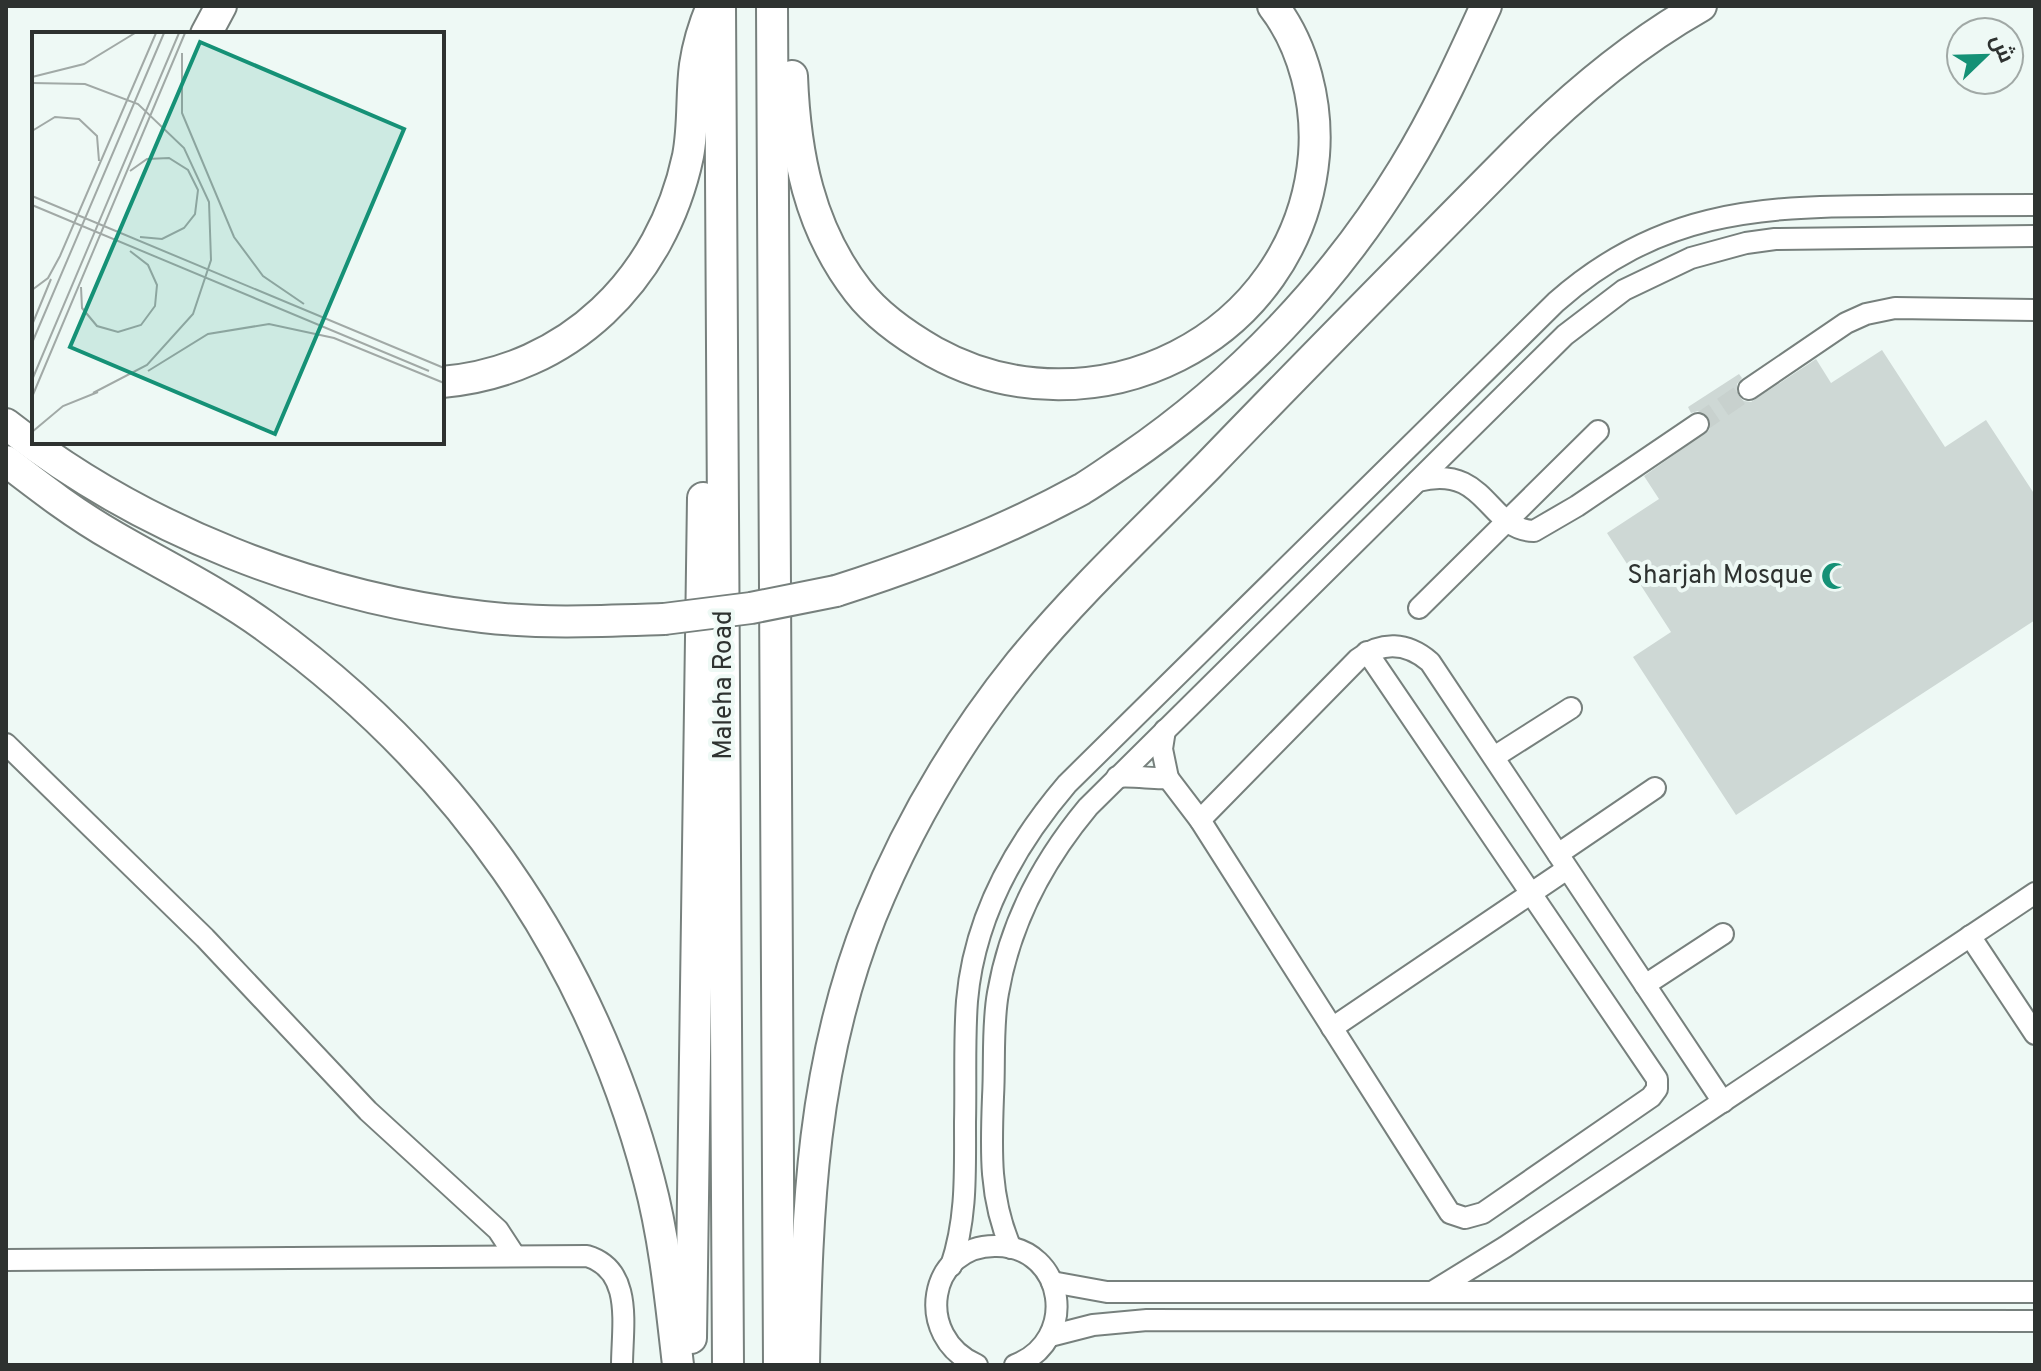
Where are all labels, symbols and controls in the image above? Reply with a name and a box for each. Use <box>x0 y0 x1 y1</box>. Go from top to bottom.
north arrow <box>1945 16 2025 96</box>
text: ش <box>1983 31 2019 67</box>
inset map <box>32 32 444 444</box>
place label: Sharjah Mosque <box>1627 560 1813 593</box>
mosque icon: Sharjah Mosque <box>1820 561 1850 591</box>
street label: Maleha Road <box>708 610 741 760</box>

